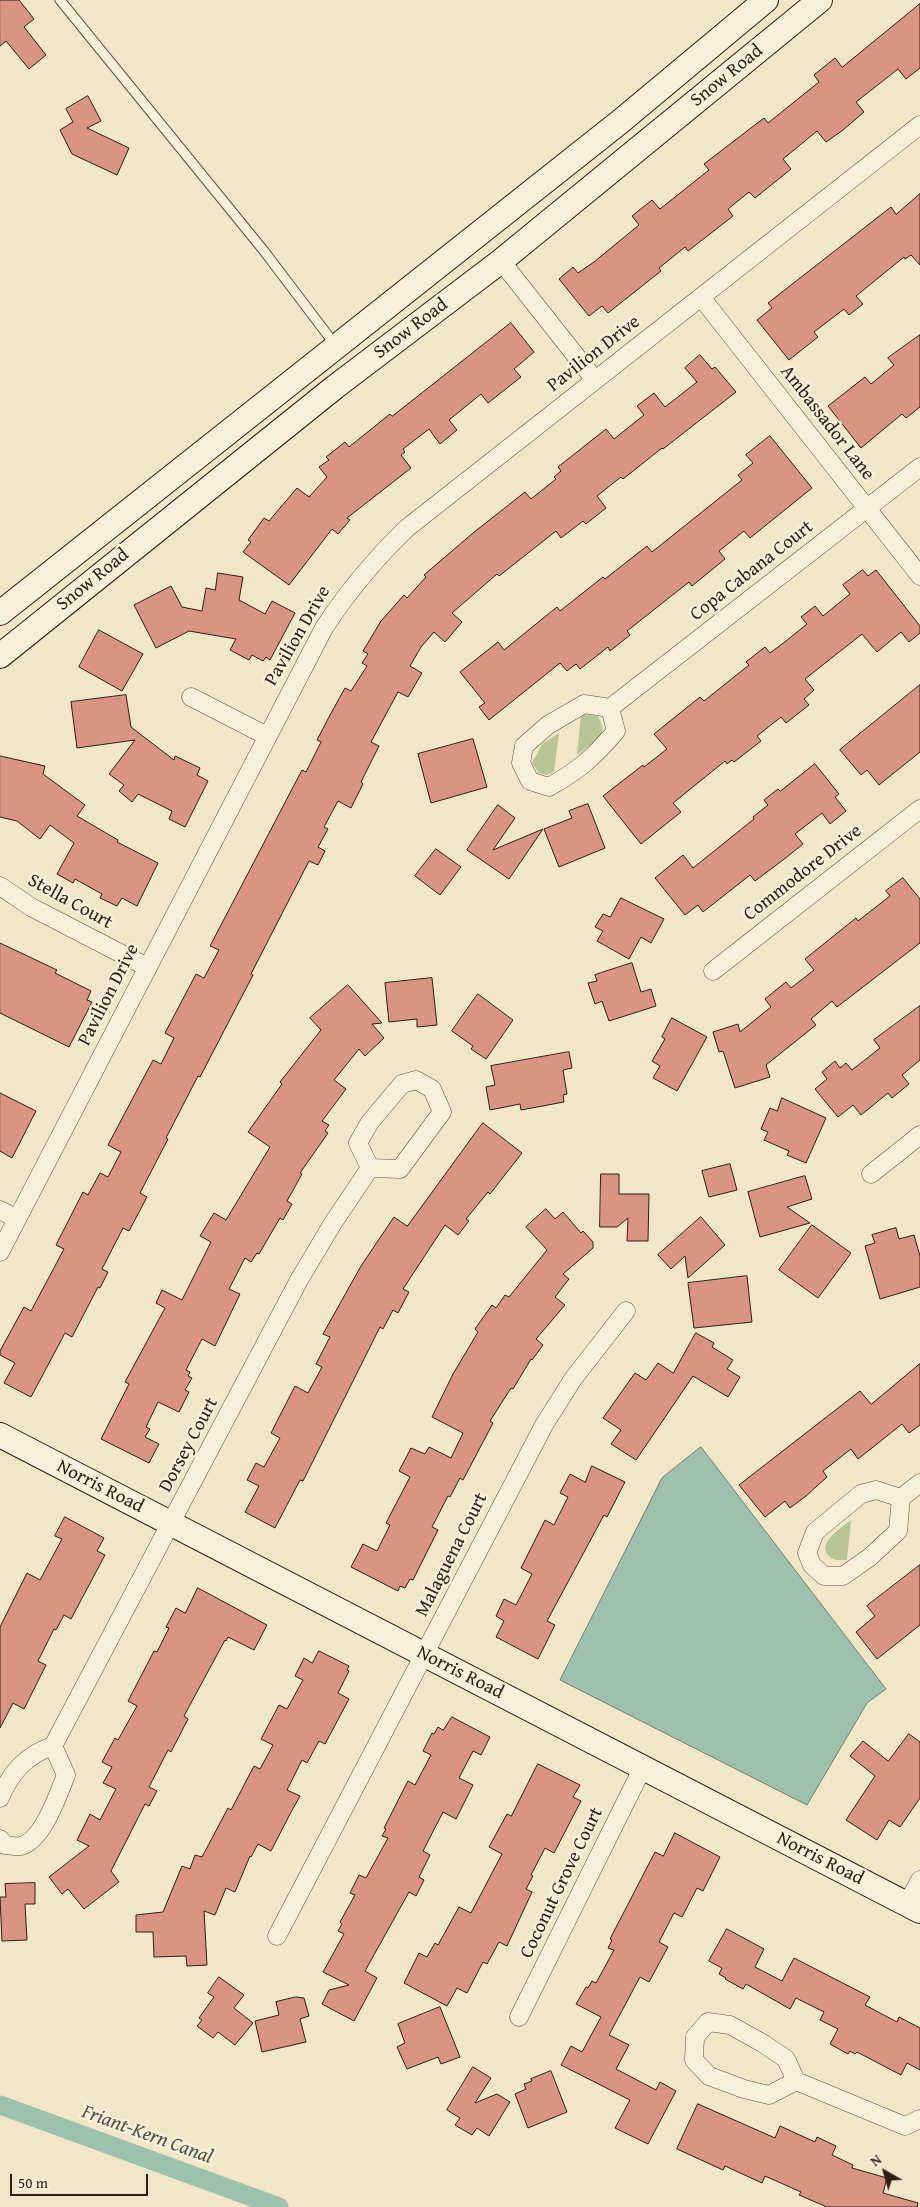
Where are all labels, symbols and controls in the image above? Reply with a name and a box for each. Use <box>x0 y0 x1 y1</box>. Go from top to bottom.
street label: Snow Road <box>686 40 768 112</box>
street label: Snow Road <box>369 294 453 364</box>
street label: Pavilion Drive <box>543 311 645 397</box>
street label: Ambassador Lane <box>775 361 879 485</box>
street label: Copa Cabana Court <box>686 516 818 626</box>
street label: Snow Road <box>52 544 134 616</box>
street label: Pavilion Drive <box>260 582 336 690</box>
street label: Commodore Drive <box>739 820 867 926</box>
street label: Stella Court <box>24 869 116 935</box>
street label: Pavilion Drive <box>74 940 144 1050</box>
street label: Dorsey Court <box>155 1394 223 1496</box>
street label: Norris Road <box>53 1455 147 1519</box>
street label: Malaguena Court <box>411 1489 493 1621</box>
street label: Norris Road <box>413 1641 507 1705</box>
street label: Coconut Grove Court <box>516 1804 608 1962</box>
street label: Norris Road <box>773 1827 867 1891</box>
water label: Friant-Kern Canal <box>78 2100 216 2170</box>
north arrow <box>860 2147 910 2197</box>
text: N <box>866 2149 886 2171</box>
scale bar <box>12 2164 150 2196</box>
text: 50 m <box>18 2172 48 2193</box>

